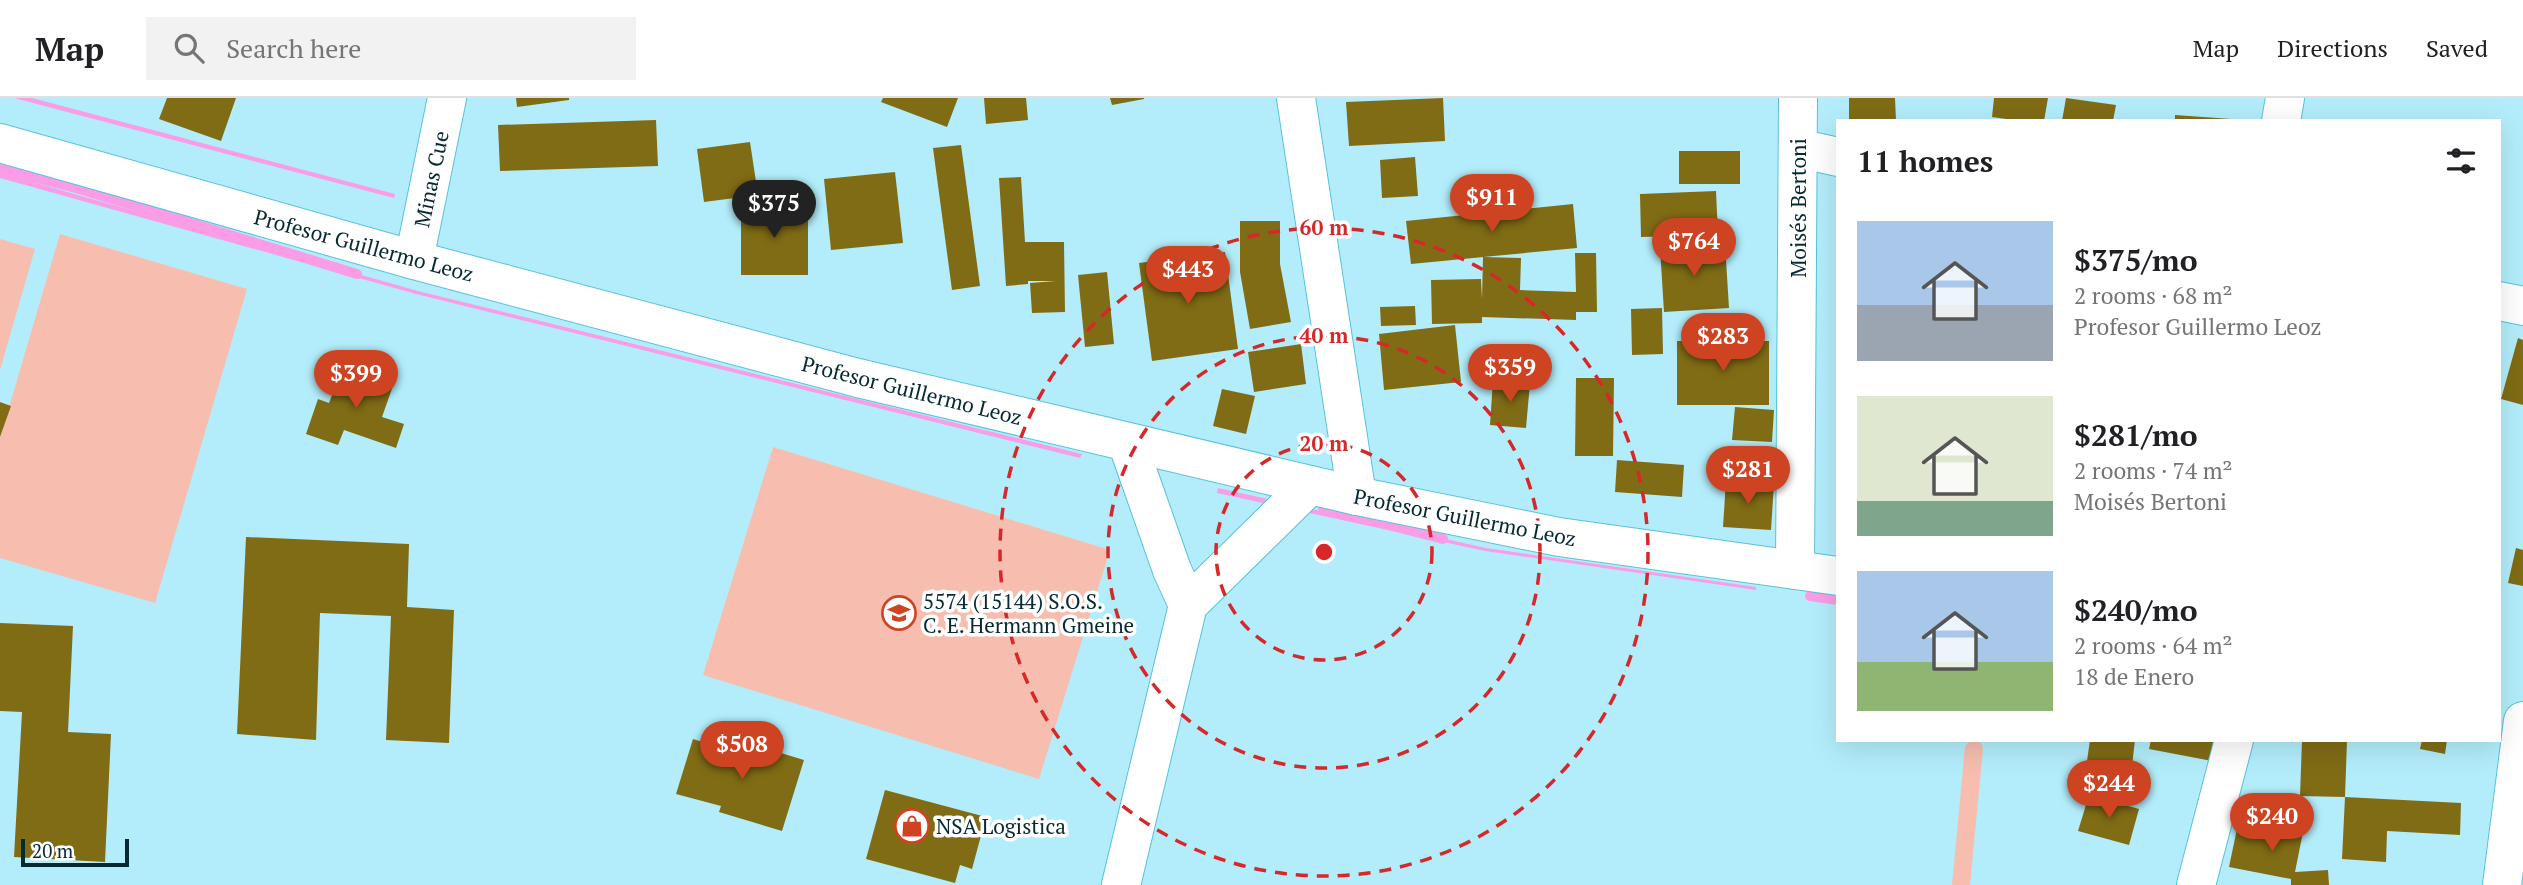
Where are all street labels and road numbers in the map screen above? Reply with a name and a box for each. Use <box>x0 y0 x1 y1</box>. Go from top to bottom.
street label: Minas Cue <box>407 128 455 230</box>
street label: Moisés Bertoni <box>1784 138 1812 278</box>
street label: Profesor Guillermo Leoz <box>251 202 477 288</box>
street label: Profesor Guillermo Leoz <box>799 349 1025 431</box>
street label: Profesor Guillermo Leoz <box>1351 482 1579 552</box>

